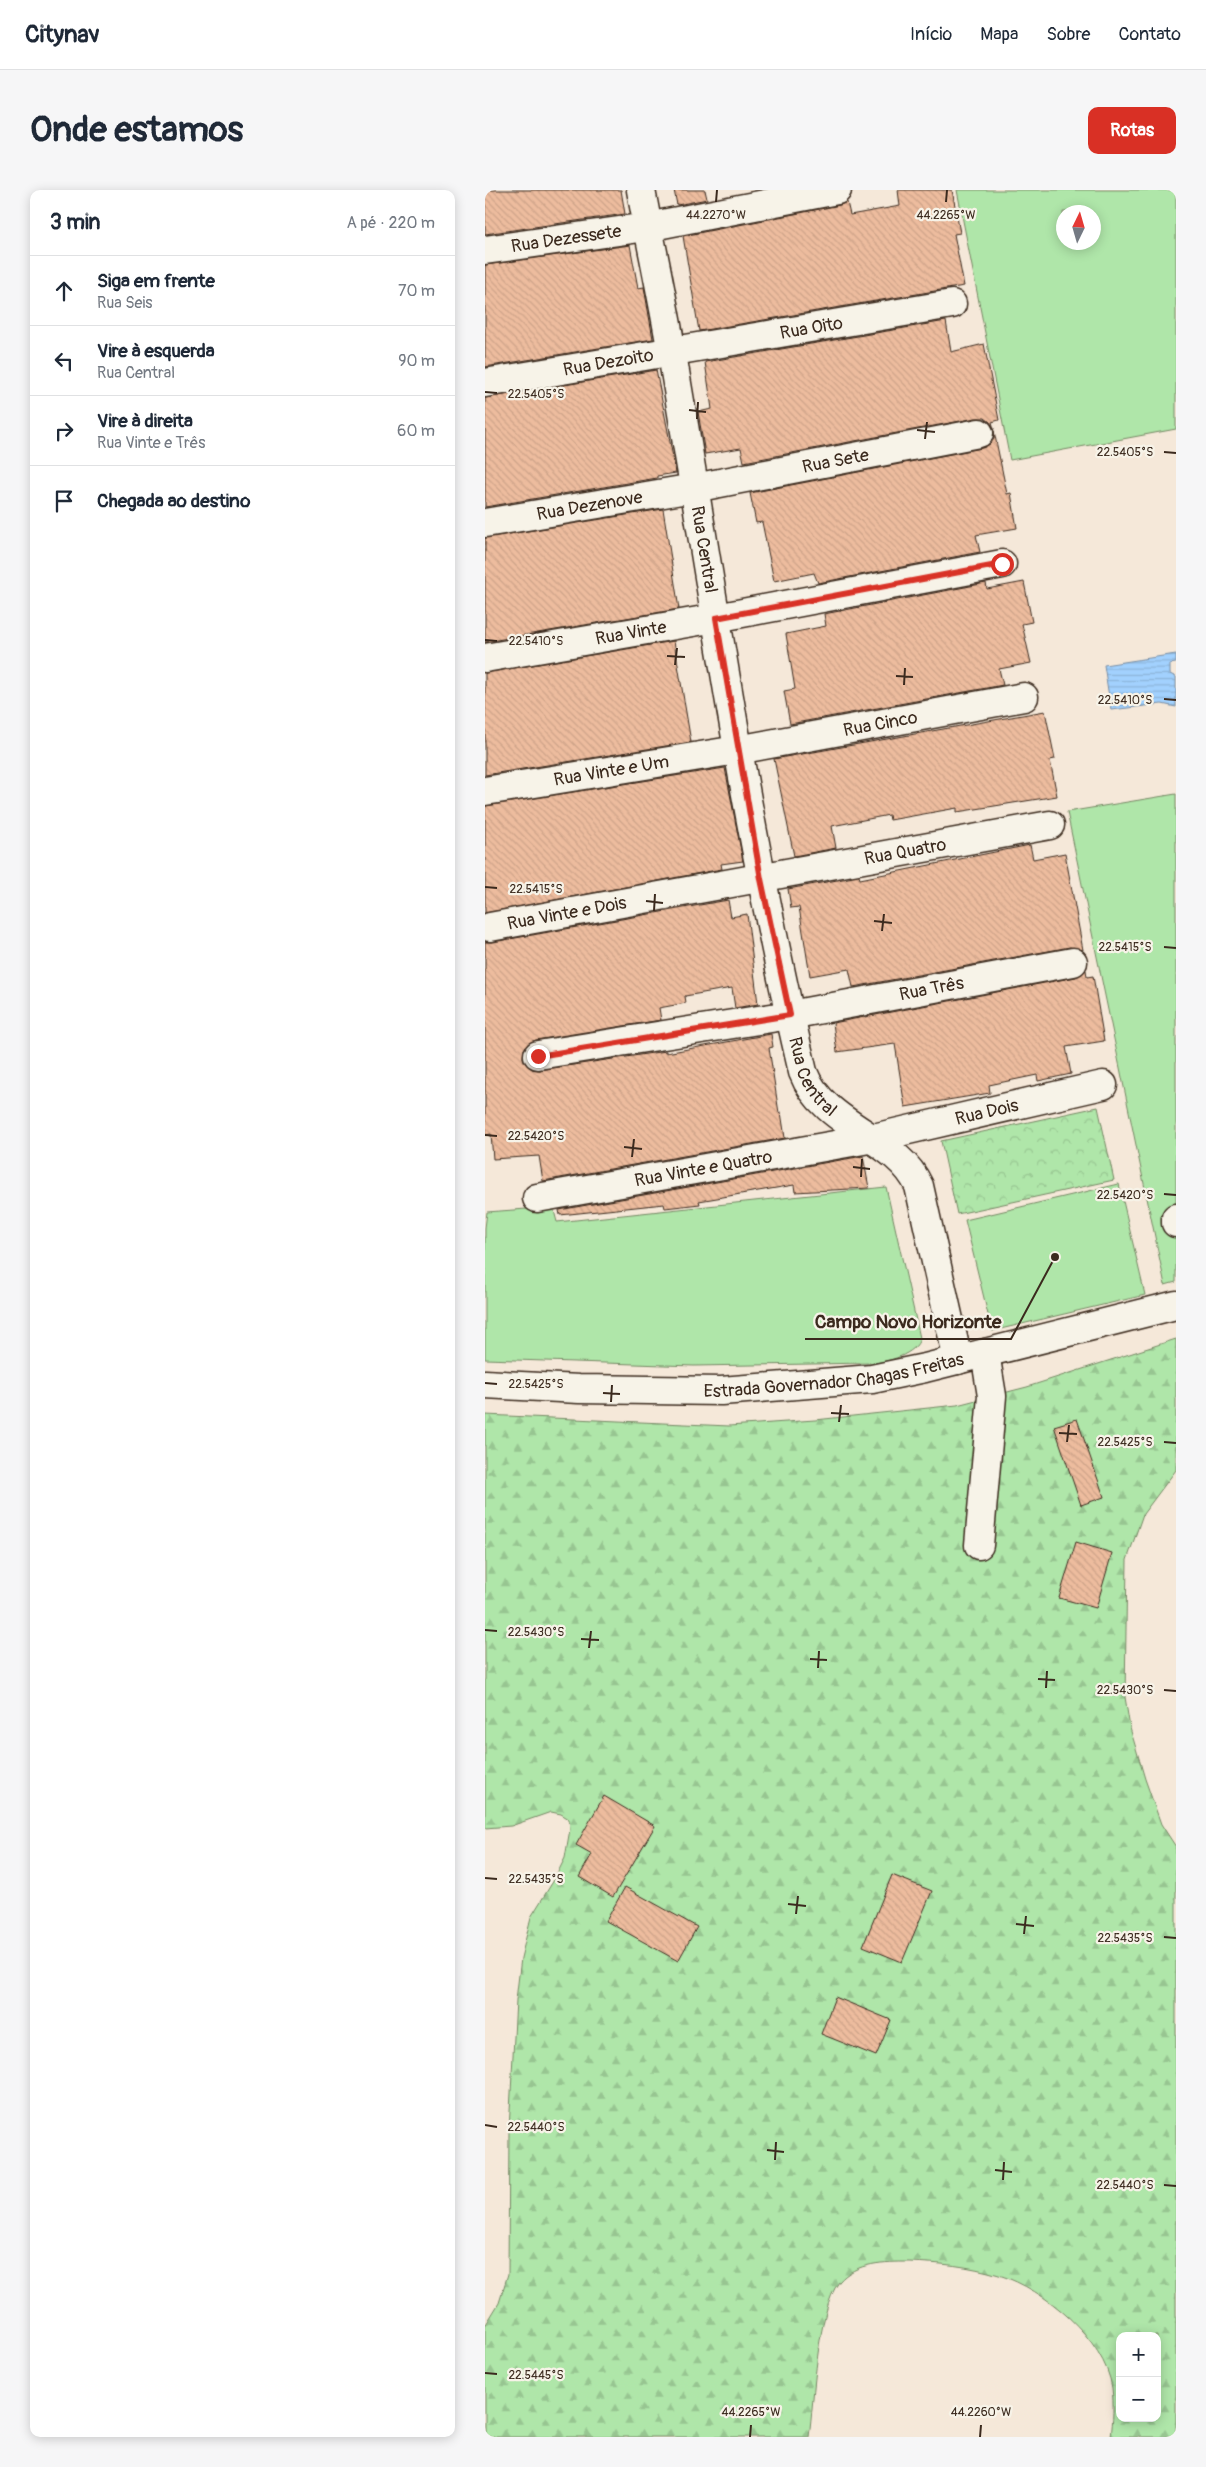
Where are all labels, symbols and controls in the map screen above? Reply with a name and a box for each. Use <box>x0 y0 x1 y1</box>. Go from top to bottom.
text: Citynav <box>25 20 100 49</box>
text: Início <box>910 23 952 46</box>
text: Mapa <box>980 23 1018 46</box>
text: Sobre <box>1046 23 1090 46</box>
text: Contato <box>1118 23 1181 46</box>
button: Rotas <box>1088 107 1176 154</box>
text: Onde estamos <box>30 108 243 152</box>
north arrow <box>1056 205 1101 250</box>
text: 44.2270°W <box>686 208 746 223</box>
text: 44.2265°W <box>917 208 975 223</box>
text: 3 min <box>50 209 100 236</box>
text: A pé · 220 m <box>346 213 435 233</box>
street label: Rua Dezessete <box>510 220 623 258</box>
text: Siga em frente <box>97 269 215 293</box>
icon: ahead <box>50 277 78 305</box>
text: 70 m <box>398 281 435 301</box>
text: Rua Seis <box>97 293 152 313</box>
street label: Rua Oito <box>778 312 845 345</box>
text: Vire à esquerda <box>97 339 215 363</box>
street label: Rua Dezoito <box>561 344 656 382</box>
icon: left <box>50 347 78 375</box>
text: 90 m <box>398 351 435 371</box>
text: Rua Central <box>97 363 175 383</box>
text: 22.5405°S <box>508 387 564 402</box>
text: Vire à direita <box>97 409 193 433</box>
icon: right <box>50 417 78 445</box>
text: 60 m <box>397 421 435 441</box>
text: Rua Vinte e Três <box>97 433 205 453</box>
street label: Rua Sete <box>800 443 871 479</box>
text: 22.5405°S <box>1097 445 1153 460</box>
street label: Rua Dezenove <box>535 486 644 526</box>
icon: arrive <box>50 487 78 515</box>
text: Chegada ao destino <box>97 489 250 513</box>
street label: Rua Central <box>685 504 722 595</box>
route start <box>991 553 1014 576</box>
street label: Rua Vinte <box>594 616 668 651</box>
text: 22.5410°S <box>509 634 563 649</box>
text: 22.5410°S <box>1098 693 1152 708</box>
street label: Rua Cinco <box>841 706 920 742</box>
street label: Rua Vinte e Um <box>552 750 671 792</box>
street label: Rua Quatro <box>863 833 948 871</box>
text: 22.5415°S <box>510 882 562 897</box>
street label: Rua Vinte e Dois <box>505 891 628 936</box>
text: 22.5415°S <box>1099 940 1151 955</box>
street label: Rua Três <box>897 972 966 1006</box>
street label: Rua Central <box>783 1035 841 1122</box>
route end <box>527 1045 550 1068</box>
street label: Rua Dois <box>953 1094 1021 1131</box>
text: 22.5420°S <box>508 1129 564 1144</box>
street label: Rua Vinte e Quatro <box>633 1145 774 1192</box>
text: 22.5420°S <box>1097 1188 1153 1203</box>
callout: Campo Novo Horizonte <box>805 1305 1011 1339</box>
text: Campo Novo Horizonte <box>815 1310 1002 1334</box>
street label: Estrada Governador Chagas Freitas <box>703 1348 966 1403</box>
text: 22.5425°S <box>509 1377 563 1392</box>
text: 22.5425°S <box>1098 1435 1152 1450</box>
text: 22.5430°S <box>508 1625 564 1640</box>
text: 22.5430°S <box>1097 1683 1153 1698</box>
text: 22.5435°S <box>509 1872 563 1887</box>
text: 22.5435°S <box>1098 1931 1152 1946</box>
text: 22.5440°S <box>508 2120 564 2135</box>
text: 22.5440°S <box>1097 2178 1153 2193</box>
map controls <box>1116 2332 1161 2422</box>
button: + <box>1116 2332 1161 2377</box>
text: 22.5445°S <box>508 2368 564 2383</box>
button: − <box>1116 2377 1161 2422</box>
text: 44.2265°W <box>722 2405 780 2420</box>
text: 44.2260°W <box>951 2405 1011 2420</box>

